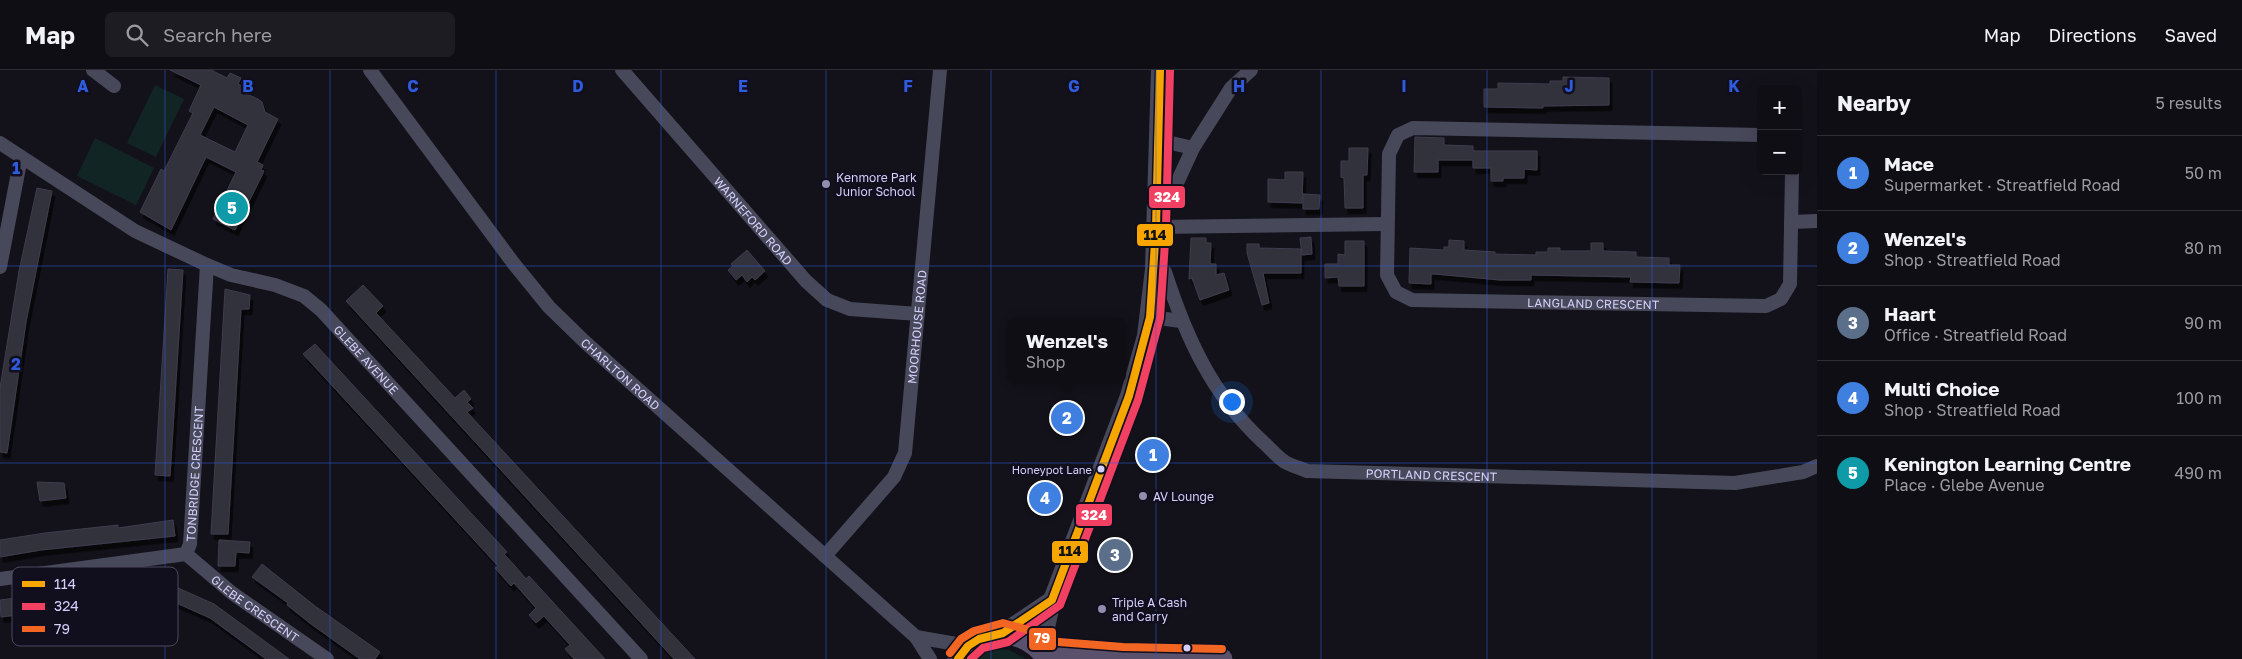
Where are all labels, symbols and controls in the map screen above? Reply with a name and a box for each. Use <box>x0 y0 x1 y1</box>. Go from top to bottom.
search box <box>105 12 455 57</box>
text: Map <box>25 20 75 49</box>
icon: search <box>123 21 151 49</box>
text: Search here <box>163 23 272 46</box>
text: Map <box>1984 24 2020 46</box>
text: Directions <box>2048 24 2136 46</box>
text: Saved <box>2164 24 2217 46</box>
text: A <box>77 76 89 96</box>
text: B <box>242 76 254 96</box>
text: C <box>407 76 419 96</box>
text: D <box>572 76 584 96</box>
text: E <box>738 76 748 96</box>
text: F <box>903 76 913 96</box>
text: G <box>1068 76 1080 96</box>
text: H <box>1233 76 1245 96</box>
text: I <box>1401 76 1407 96</box>
text: J <box>1564 76 1574 96</box>
text: K <box>1728 76 1740 96</box>
map controls <box>1757 85 1802 175</box>
button: + <box>1757 85 1802 130</box>
text: Nearby <box>1837 90 1911 116</box>
text: 5 results <box>2156 93 2222 113</box>
button: − <box>1757 130 1802 175</box>
text: Mace <box>1884 152 1934 175</box>
text: 1 <box>12 158 20 178</box>
text: 1 <box>1849 163 1857 183</box>
text: 50 m <box>2185 163 2222 183</box>
place label: Kenmore Park Junior School <box>836 170 917 199</box>
street label: WARNEFORD ROAD <box>711 173 796 268</box>
text: Supermarket · Streatfield Road <box>1884 175 2120 195</box>
marker: Kenmore Park Junior School <box>820 178 832 190</box>
line badge: 324 <box>1148 185 1186 209</box>
text: 324 <box>1154 188 1180 205</box>
pin: 5 <box>216 189 248 227</box>
line badge: 114 <box>1136 223 1174 247</box>
text: 114 <box>1143 226 1167 243</box>
text: Wenzel's <box>1884 227 1967 250</box>
text: 2 <box>1848 238 1858 258</box>
text: 80 m <box>2184 238 2222 258</box>
text: Shop · Streatfield Road <box>1884 250 2061 270</box>
street label: MOORHOUSE ROAD <box>904 269 929 384</box>
street label: LANGLAND CRESCENT <box>1527 294 1660 312</box>
text: Haart <box>1884 302 1936 325</box>
text: 3 <box>1848 313 1858 333</box>
text: 90 m <box>2184 313 2222 333</box>
popup <box>1008 318 1126 383</box>
street label: GLEBE AVENUE <box>331 322 402 397</box>
text: Office · Streatfield Road <box>1884 325 2067 345</box>
text: Wenzel's <box>1026 329 1108 352</box>
street label: CHARLTON ROAD <box>578 335 663 413</box>
text: Shop <box>1026 352 1065 372</box>
text: 2 <box>11 354 21 374</box>
text: Multi Choice <box>1884 377 2000 400</box>
text: 4 <box>1848 388 1858 408</box>
text: 100 m <box>2176 388 2222 408</box>
your location <box>1219 389 1245 415</box>
pin: 2 <box>1051 399 1083 437</box>
text: Shop · Streatfield Road <box>1884 400 2061 420</box>
street label: TONBRIDGE CRESCENT <box>183 405 206 542</box>
pin: 1 <box>1137 436 1169 474</box>
text: Kenington Learning Centre <box>1884 452 2131 475</box>
place label: Honeypot Lane <box>1012 463 1092 476</box>
text: 5 <box>1848 463 1858 483</box>
text: 490 m <box>2174 463 2222 483</box>
marker: Honeypot Lane <box>1096 464 1106 474</box>
street label: PORTLAND CRESCENT <box>1366 465 1498 484</box>
text: Place · Glebe Avenue <box>1884 475 2045 495</box>
pin: 4 <box>1029 479 1061 517</box>
place label: AV Lounge <box>1153 489 1214 504</box>
marker: AV Lounge <box>1137 490 1149 502</box>
line badge: 324 <box>1075 503 1113 527</box>
text: 324 <box>1081 506 1107 523</box>
pin: 3 <box>1099 536 1131 574</box>
line badge: 114 <box>1051 540 1089 564</box>
text: 114 <box>1058 542 1082 559</box>
legend <box>12 567 178 646</box>
street label: GLEBE CRESCENT <box>208 571 302 645</box>
text: 114 <box>54 575 76 592</box>
place label: Triple A Cash and Carry <box>1112 595 1187 624</box>
text: 324 <box>54 597 79 614</box>
marker: Triple A Cash and Carry <box>1096 603 1108 615</box>
text: 79 <box>54 620 70 637</box>
line badge: 79 <box>1028 627 1057 651</box>
text: 79 <box>1034 629 1050 646</box>
unlabelled marker <box>1182 643 1192 653</box>

